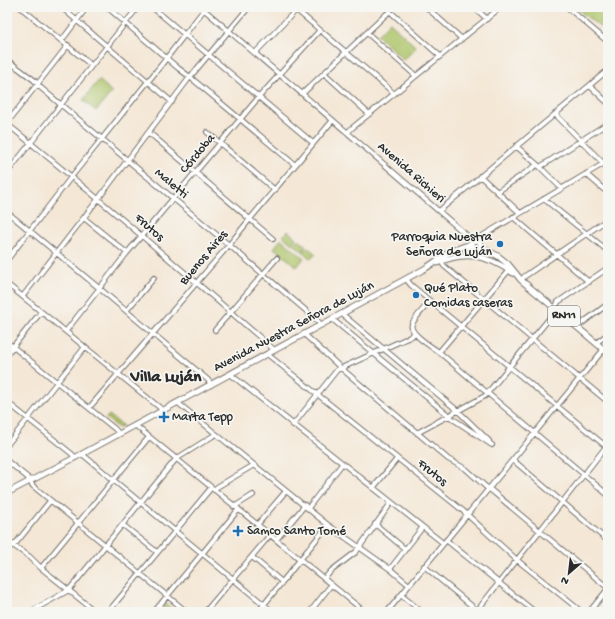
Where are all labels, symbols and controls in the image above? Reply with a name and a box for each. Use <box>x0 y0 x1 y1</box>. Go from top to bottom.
street label: Córdoba <box>177 131 219 177</box>
street label: Avenida Richieri <box>374 139 448 207</box>
street label: Maletti <box>151 166 191 202</box>
street label: Frutos <box>130 210 168 246</box>
street label: Buenos Aires <box>176 227 232 289</box>
place label: Parroquia Nuestra Señora de Luján <box>390 230 493 260</box>
marker: Parroquia Nuestra Señora de Luján <box>495 239 505 249</box>
street label: Avenida Nuestra Señora de Luján <box>211 278 377 376</box>
place label: Qué Plato Comidas caseras <box>424 281 513 311</box>
marker: Qué Plato Comidas caseras <box>411 290 421 300</box>
road number: RN11 <box>548 306 580 326</box>
district label: Villa Luján <box>130 368 202 388</box>
place label: Marta Tepp <box>172 410 234 425</box>
marker: Marta Tepp <box>159 412 169 422</box>
street label: Frutos <box>413 456 451 490</box>
place label: Samco Santo Tomé <box>247 524 346 539</box>
marker: Samco Santo Tomé <box>232 525 244 537</box>
north arrow <box>549 553 589 593</box>
text: N <box>559 573 571 587</box>

